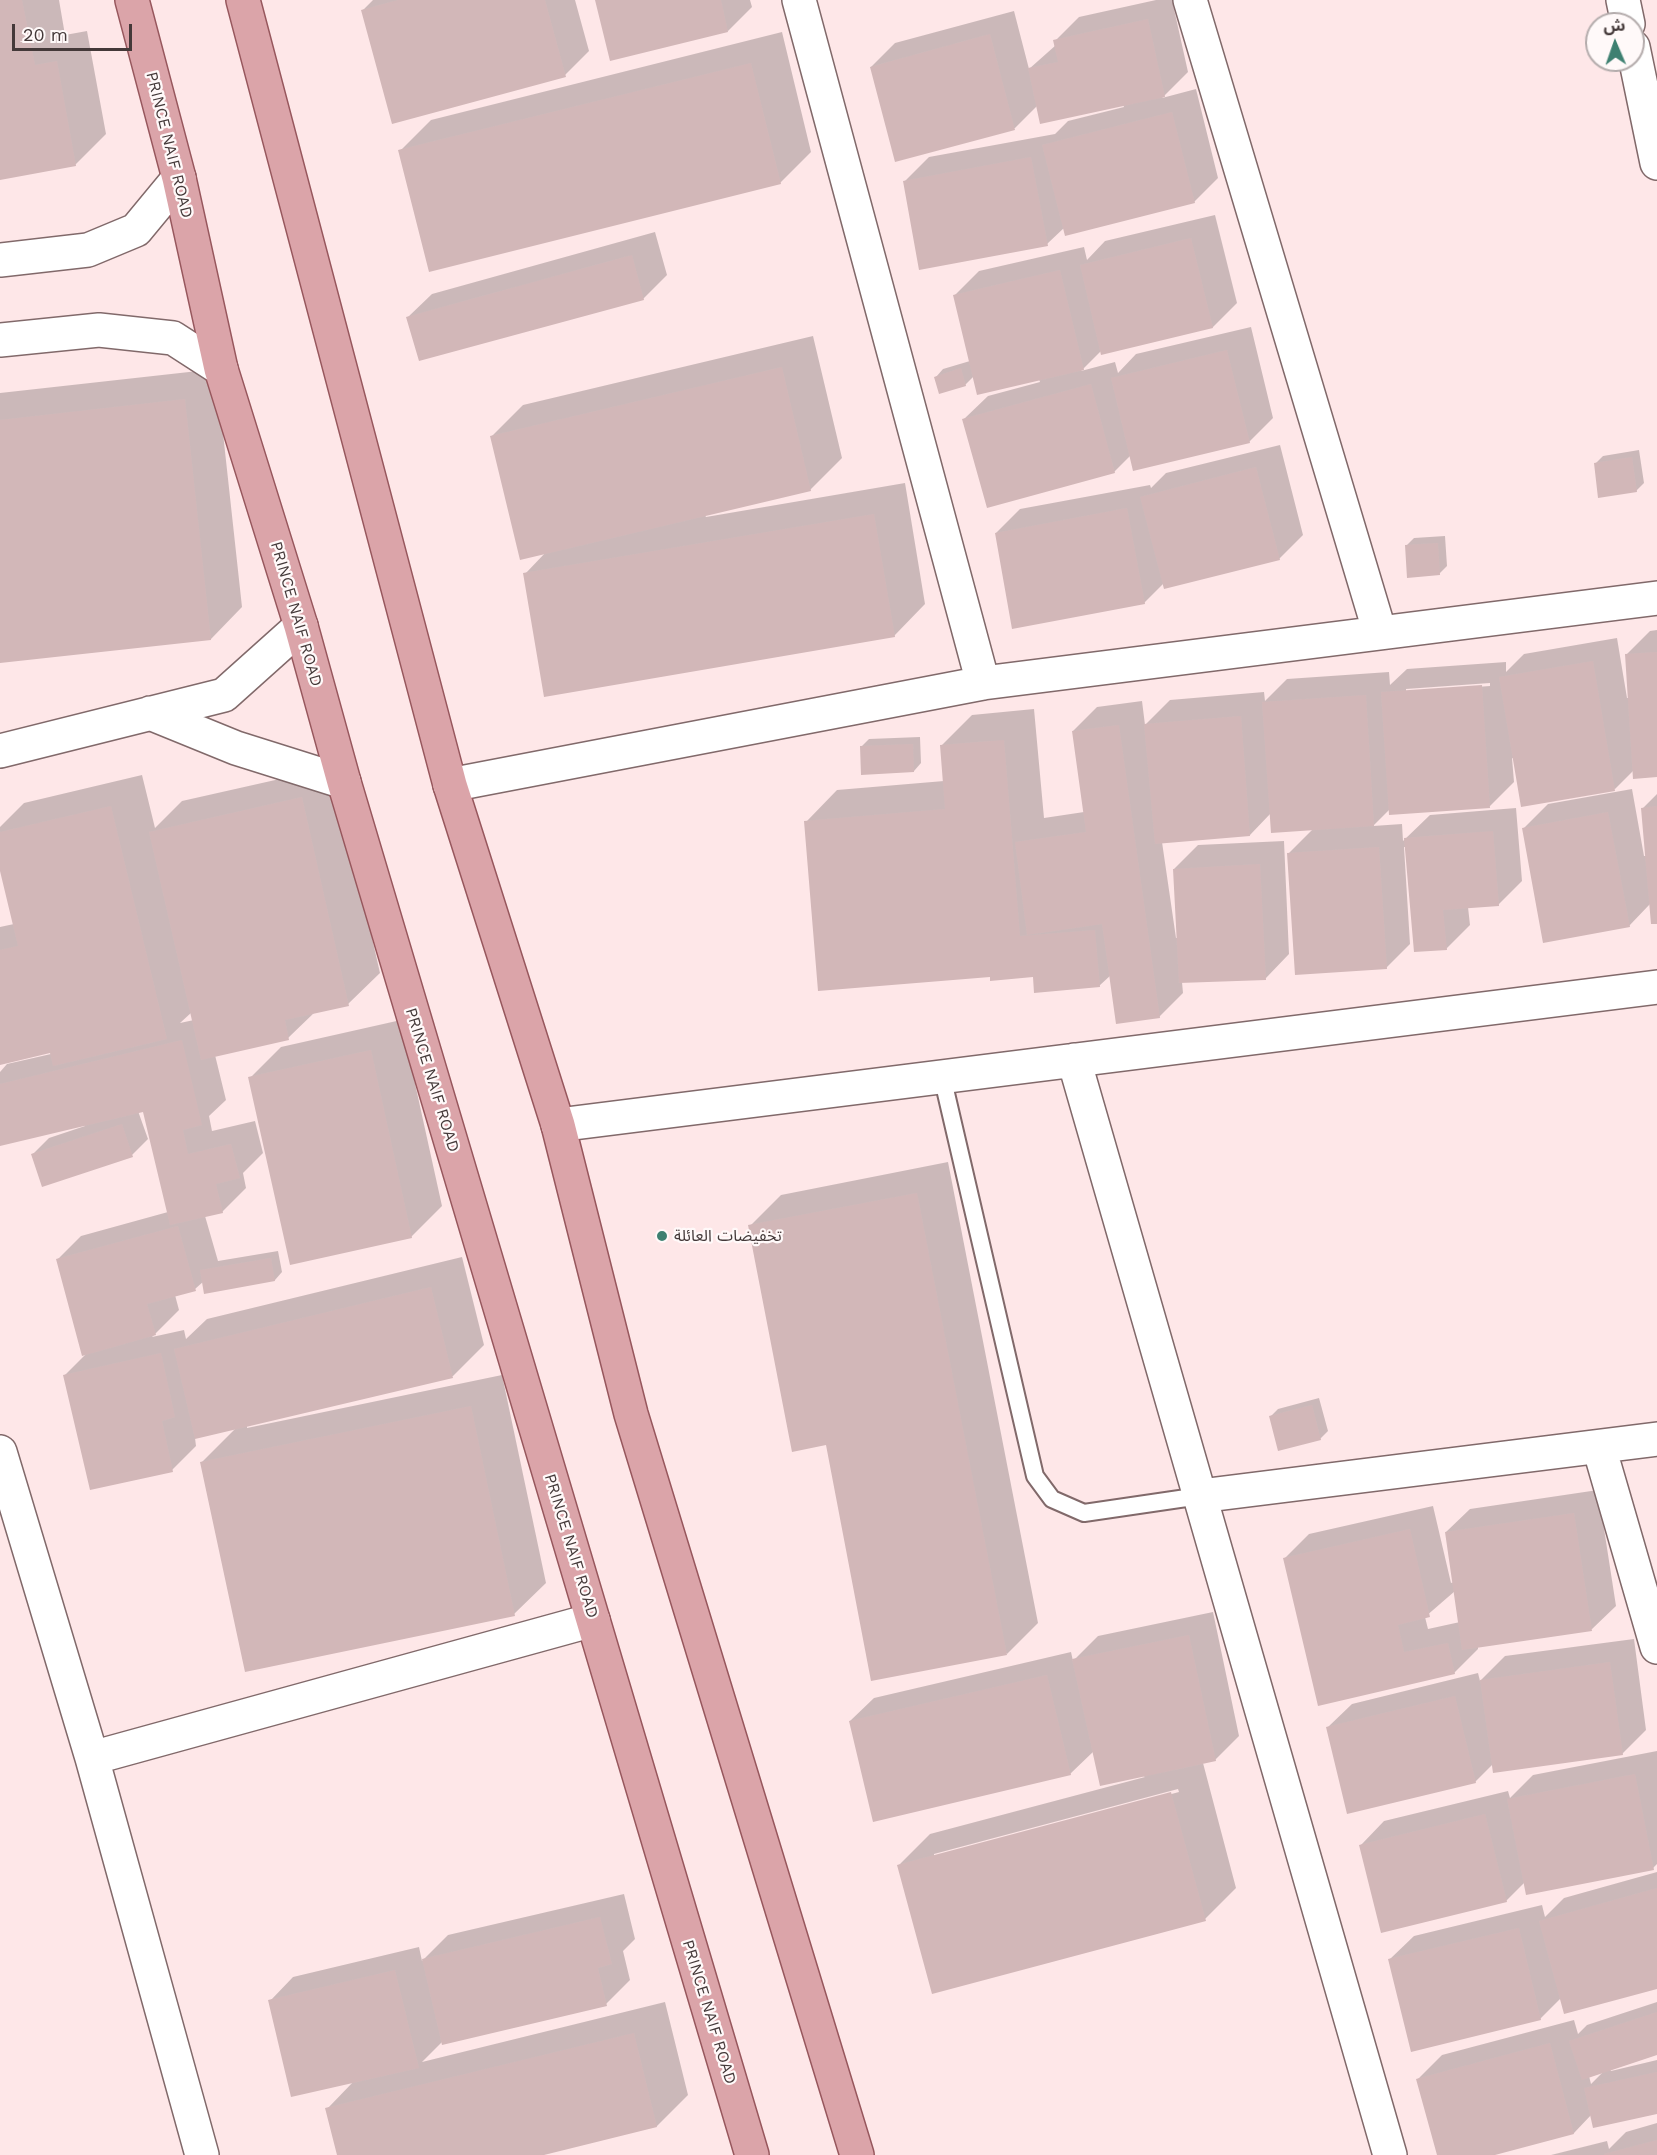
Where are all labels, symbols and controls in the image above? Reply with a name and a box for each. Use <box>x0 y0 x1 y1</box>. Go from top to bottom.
scale bar <box>15 12 135 50</box>
north arrow <box>1585 12 1645 72</box>
text: ش <box>1603 16 1626 35</box>
text: 20 m <box>23 24 68 45</box>
street label: PRINCE NAIF ROAD <box>142 70 196 220</box>
street label: PRINCE NAIF ROAD <box>266 539 326 689</box>
street label: PRINCE NAIF ROAD <box>401 1005 463 1155</box>
place label: تخفيضات العائلة <box>674 1226 782 1246</box>
marker: تخفيضات العائلة <box>655 1229 669 1243</box>
street label: PRINCE NAIF ROAD <box>540 1471 602 1621</box>
street label: PRINCE NAIF ROAD <box>678 1937 740 2087</box>

